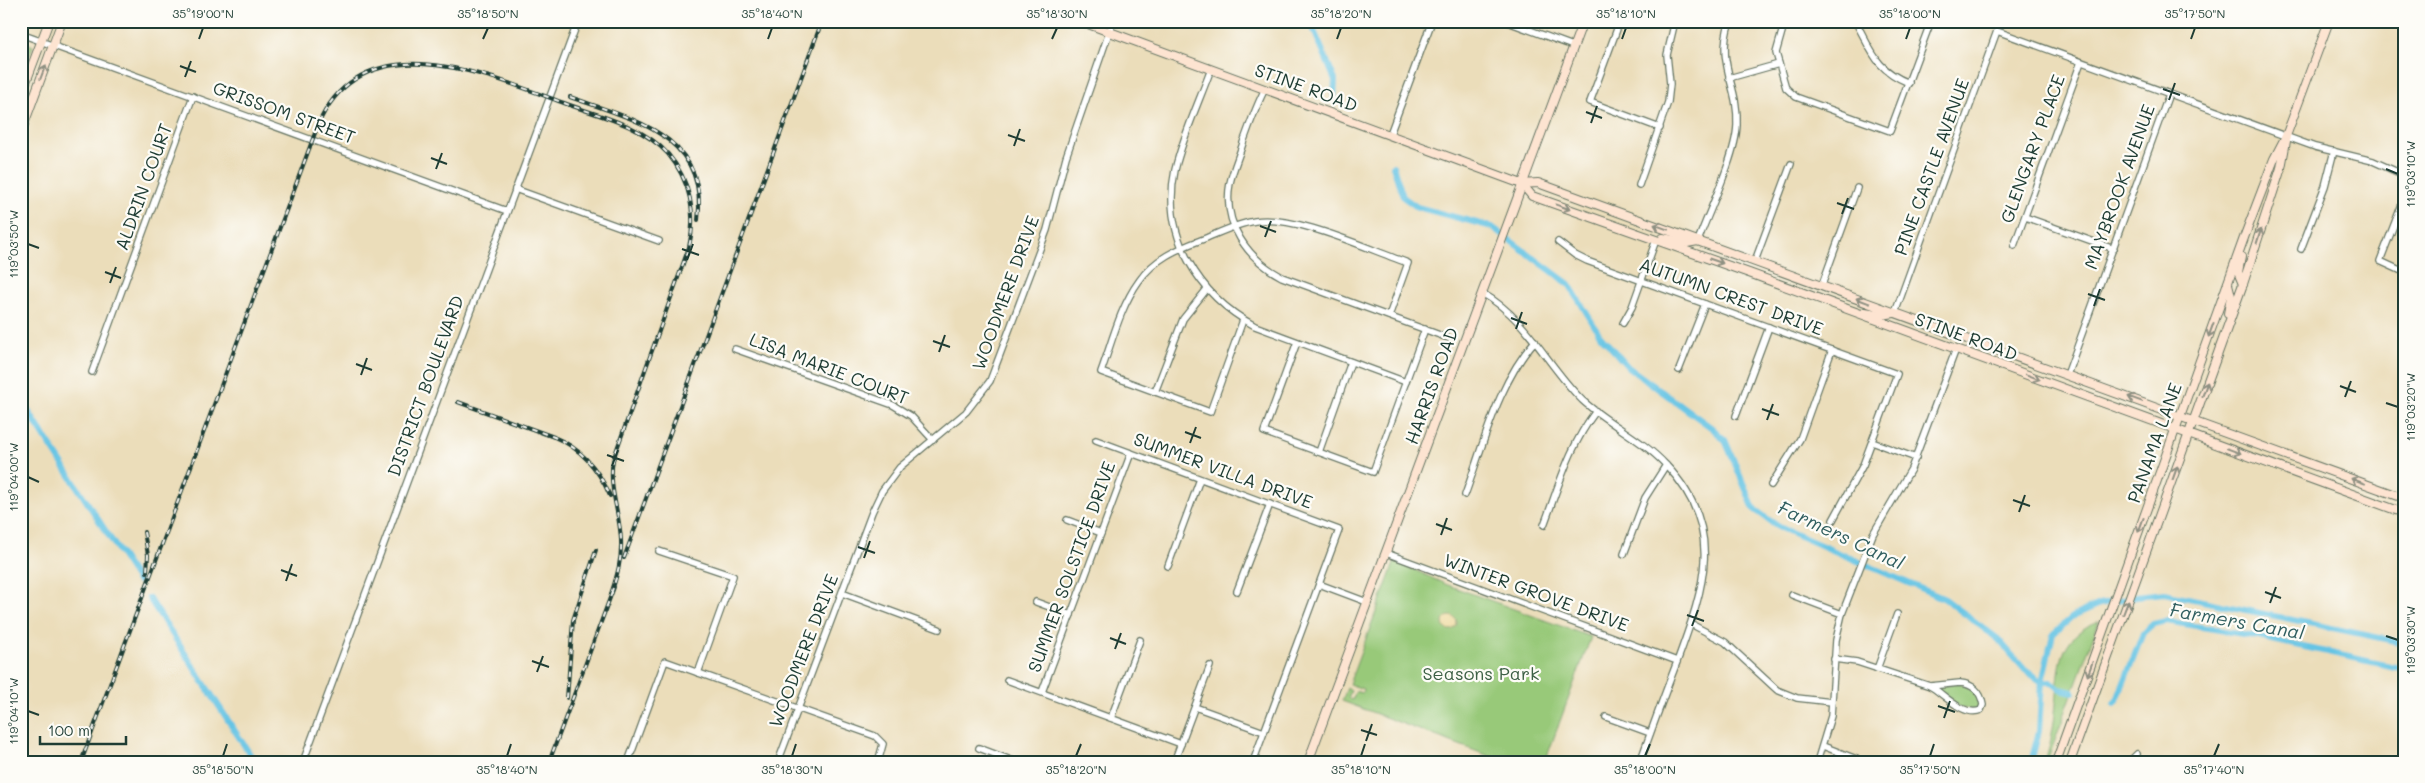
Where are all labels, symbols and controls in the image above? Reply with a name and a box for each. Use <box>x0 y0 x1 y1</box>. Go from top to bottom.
text: 35°19'00"N <box>172 5 234 21</box>
text: 35°18'50"N <box>457 5 519 21</box>
text: 35°18'40"N <box>741 5 803 21</box>
text: 35°18'30"N <box>1026 5 1088 21</box>
text: 35°18'20"N <box>1310 5 1372 21</box>
text: 35°18'10"N <box>1596 5 1656 21</box>
text: 35°18'00"N <box>1879 5 1941 21</box>
text: 35°17'50"N <box>2165 5 2225 21</box>
street label: STINE ROAD <box>1251 57 1361 117</box>
one-way arrow <box>39 65 48 81</box>
street label: GLENGARY PLACE <box>1994 71 2070 226</box>
street label: GRISSOM STREET <box>210 75 359 149</box>
street label: PINE CASTLE AVENUE <box>1888 75 1974 258</box>
street label: MAYBROOK AVENUE <box>2078 101 2160 272</box>
street label: ALDRIN COURT <box>109 120 177 253</box>
text: 119°03'10"W <box>2402 140 2418 208</box>
one-way arrow <box>1555 203 1570 212</box>
text: 119°03'50"W <box>5 210 21 278</box>
street label: WOODMERE DRIVE <box>966 212 1044 373</box>
one-way arrow <box>1654 222 1669 231</box>
one-way arrow <box>2255 228 2264 244</box>
street label: AUTUMN CREST DRIVE <box>1636 252 1827 341</box>
one-way arrow <box>1708 257 1723 266</box>
street label: DISTRICT BOULEVARD <box>381 292 469 479</box>
one-way arrow <box>1856 296 1871 305</box>
street label: STINE ROAD <box>1911 306 2021 366</box>
one-way arrow <box>2206 322 2215 337</box>
street label: HARRIS ROAD <box>1399 324 1463 447</box>
street label: LISA MARIE COURT <box>746 327 912 409</box>
one-way arrow <box>2025 373 2040 382</box>
text: 119°03'20"W <box>2402 373 2418 441</box>
street label: PANAMA LANE <box>2121 379 2187 506</box>
one-way arrow <box>2201 382 2210 397</box>
one-way arrow <box>2127 394 2143 403</box>
street label: SUMMER VILLA DRIVE <box>1131 427 1316 514</box>
text: 119°04'00"W <box>5 442 21 512</box>
one-way arrow <box>2226 447 2242 456</box>
street label: SUMMER SOLSTICE DRIVE <box>1022 458 1120 676</box>
one-way arrow <box>2171 465 2180 481</box>
one-way arrow <box>2351 476 2366 485</box>
water label: Farmers Canal <box>1774 494 1908 575</box>
one-way arrow <box>2136 517 2145 533</box>
street label: WINTER GROVE DRIVE <box>1441 547 1632 637</box>
street label: WOODMERE DRIVE <box>763 570 843 731</box>
water label: Farmers Canal <box>2168 596 2307 645</box>
one-way arrow <box>2122 600 2131 615</box>
text: 119°03'30"W <box>2402 606 2418 674</box>
park label: Seasons Park <box>1422 661 1540 685</box>
one-way arrow <box>2085 661 2094 676</box>
text: 119°04'10"W <box>5 677 21 745</box>
scale bar <box>40 713 126 745</box>
text: 100 m <box>48 720 90 740</box>
text: 35°18'50"N <box>192 761 254 777</box>
text: 35°18'40"N <box>476 761 538 777</box>
text: 35°18'30"N <box>761 761 823 777</box>
text: 35°18'20"N <box>1045 761 1107 777</box>
text: 35°18'10"N <box>1331 761 1391 777</box>
text: 35°18'00"N <box>1614 761 1676 777</box>
text: 35°17'50"N <box>1900 761 1960 777</box>
text: 35°17'40"N <box>2184 761 2244 777</box>

